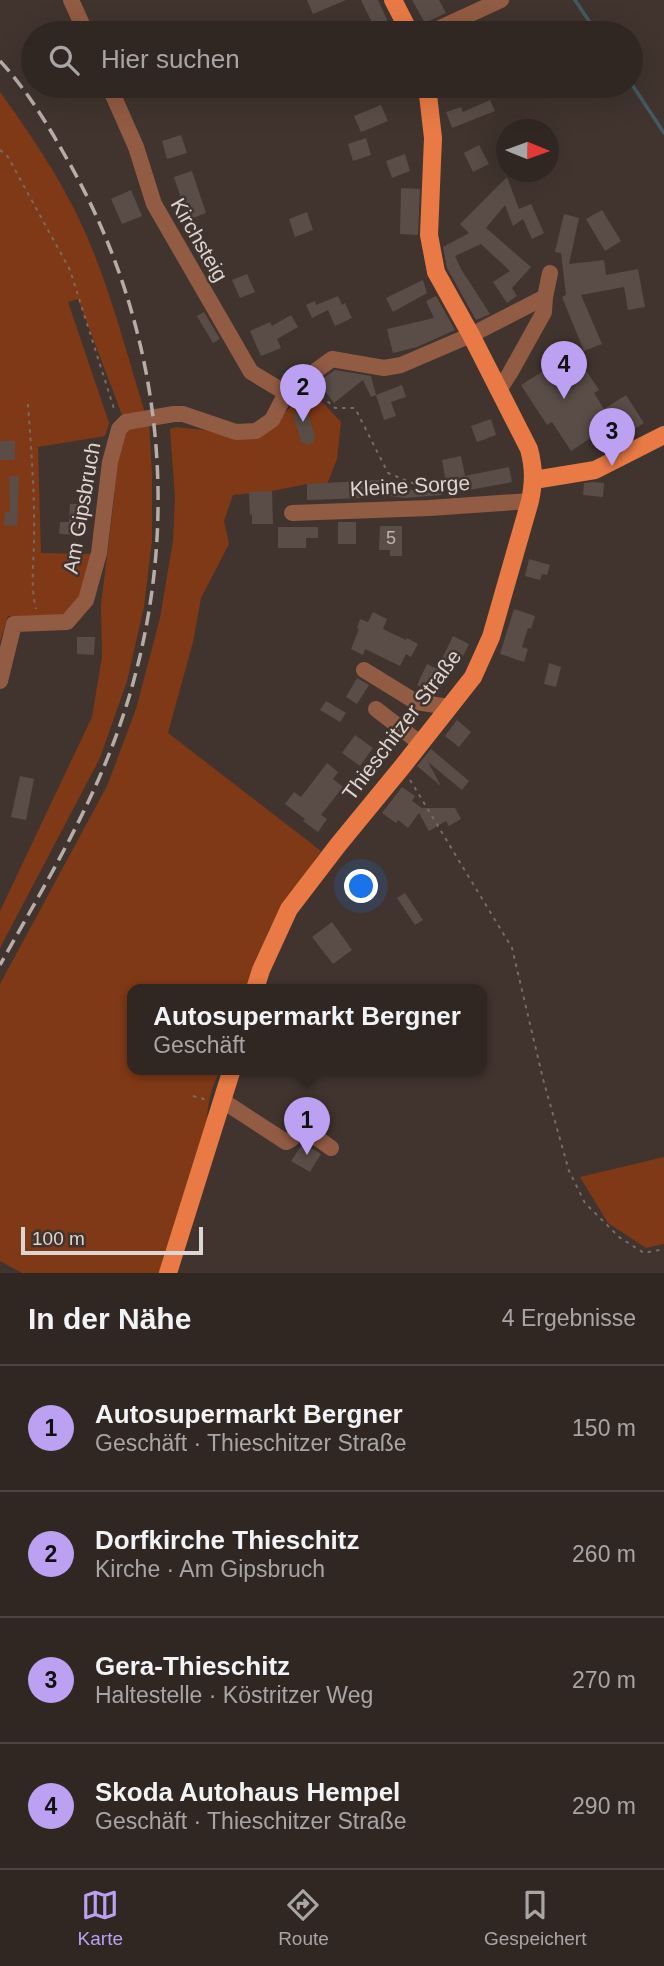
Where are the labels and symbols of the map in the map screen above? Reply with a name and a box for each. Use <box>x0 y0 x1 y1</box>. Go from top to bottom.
north arrow <box>496 119 559 182</box>
street label: Kirchsteig <box>166 194 232 285</box>
pin: 4 <box>541 341 587 399</box>
pin: 2 <box>280 364 326 422</box>
pin: 3 <box>589 408 635 466</box>
street label: Am Gipsbruch <box>59 440 104 575</box>
street label: Kleine Sorge <box>349 471 471 500</box>
house number: 5 <box>386 528 396 548</box>
street label: Thieschitzer Straße <box>338 645 466 804</box>
your location <box>344 869 378 903</box>
pin: 1 <box>284 1097 330 1155</box>
scale bar <box>21 1224 203 1256</box>

